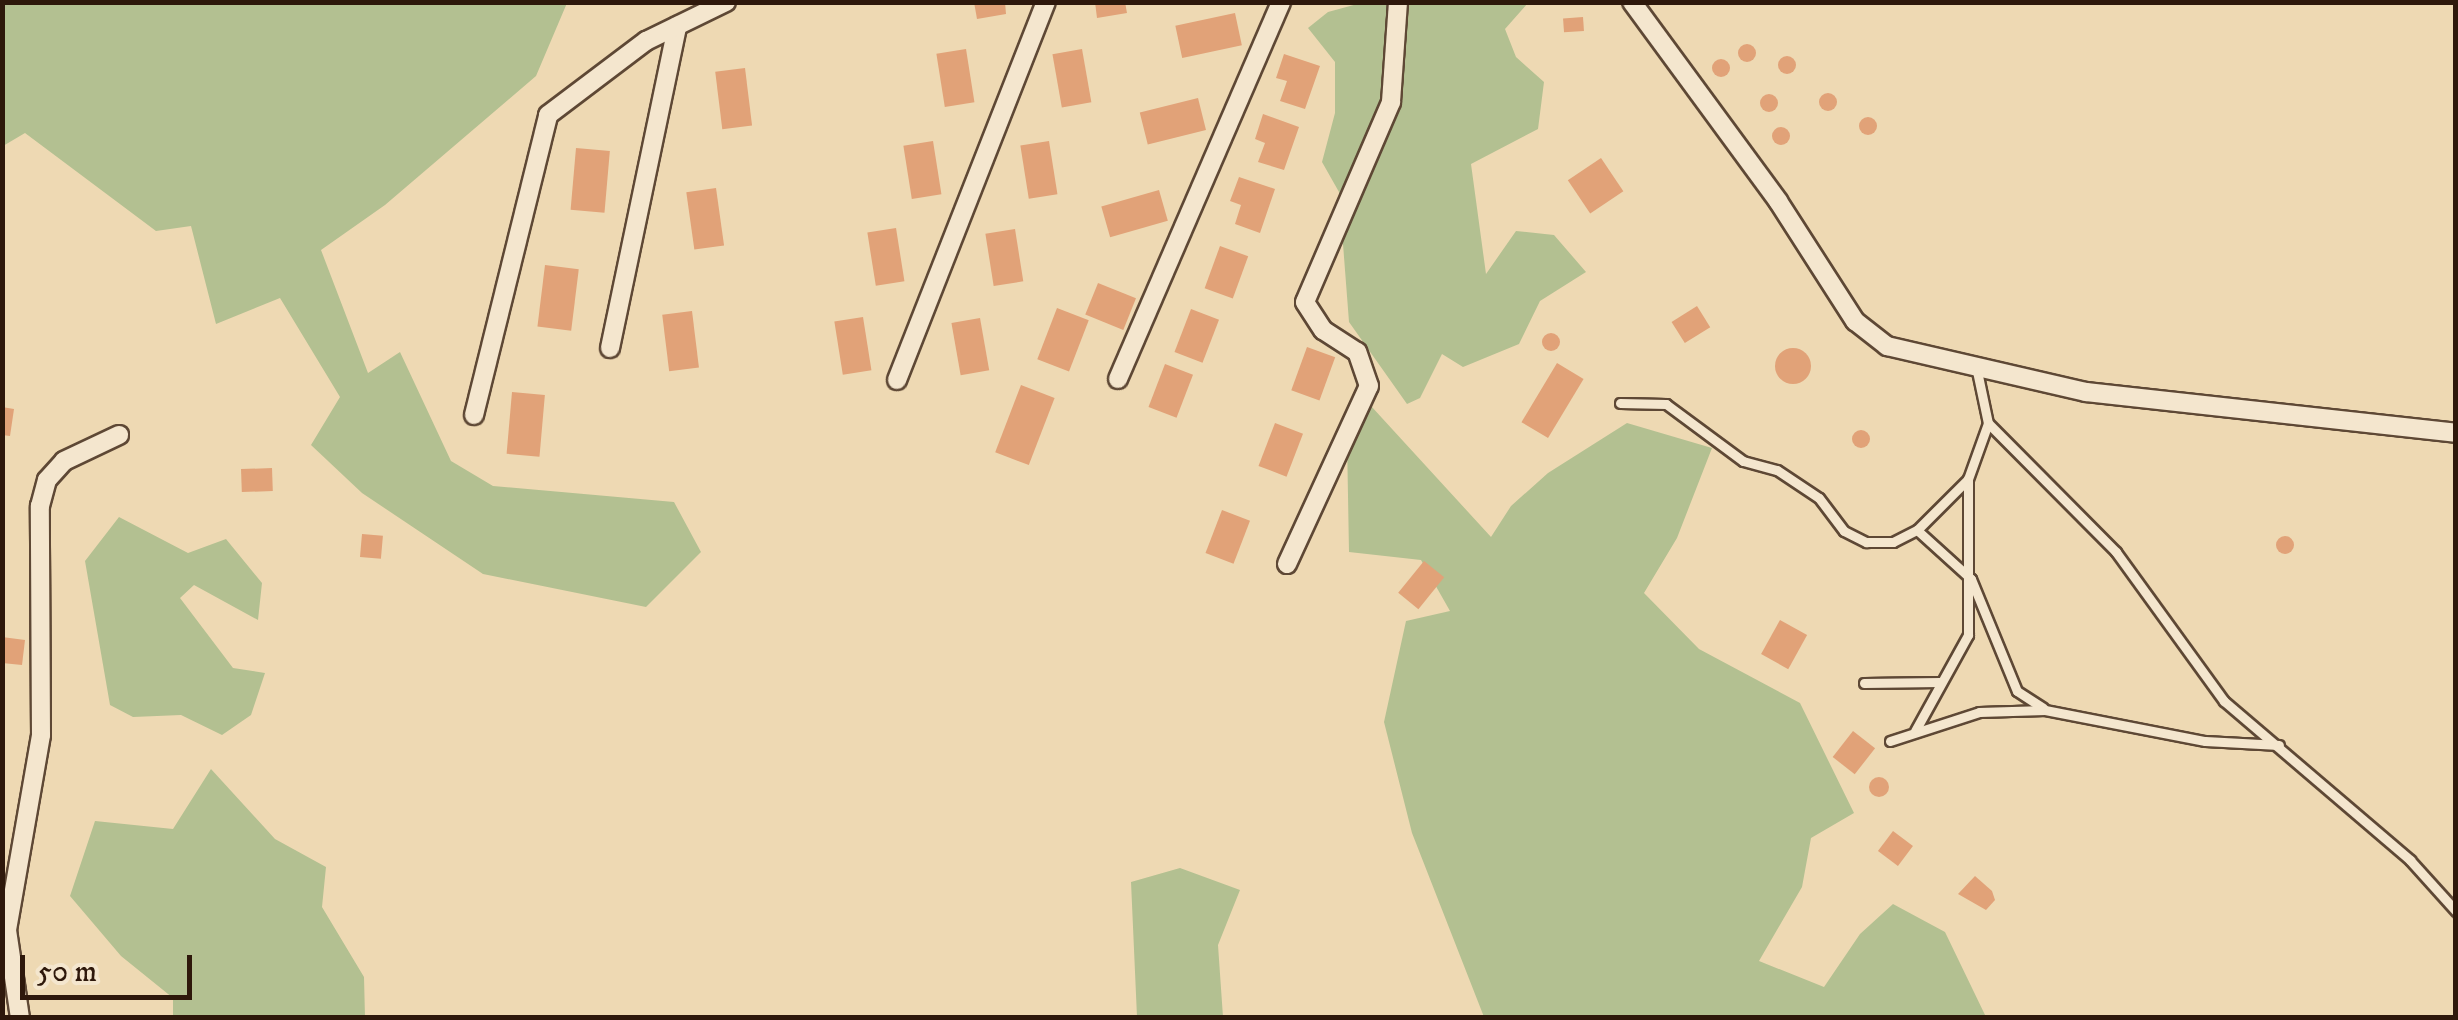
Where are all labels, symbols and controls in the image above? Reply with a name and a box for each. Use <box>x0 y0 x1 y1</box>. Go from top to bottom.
scale bar <box>25 935 198 997</box>
text: 50 m <box>37 954 97 991</box>

